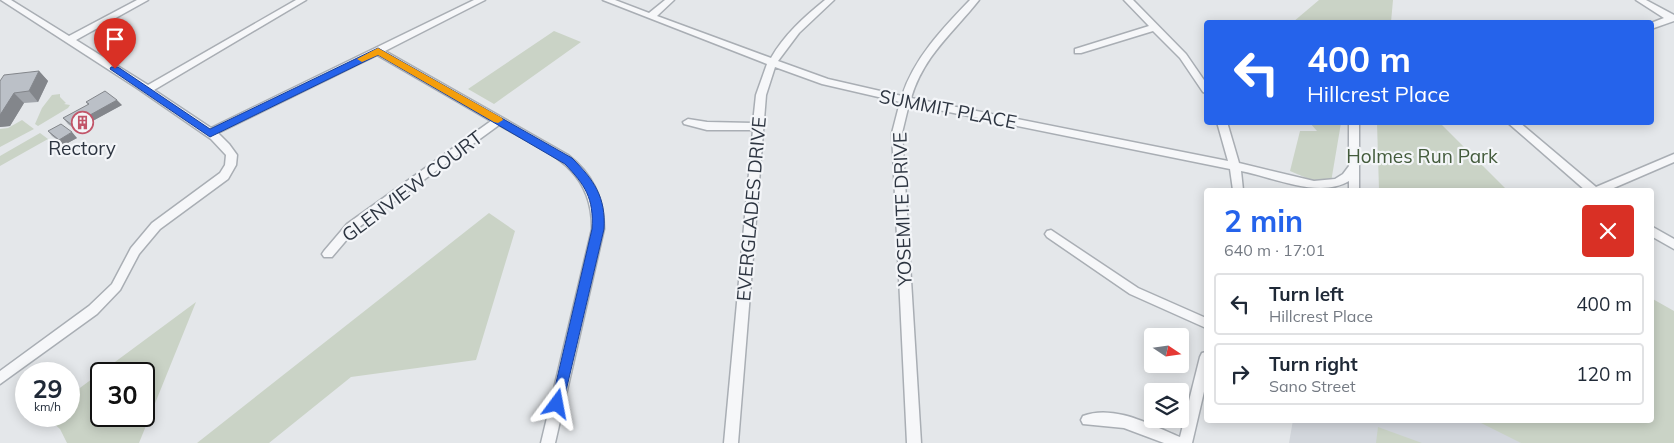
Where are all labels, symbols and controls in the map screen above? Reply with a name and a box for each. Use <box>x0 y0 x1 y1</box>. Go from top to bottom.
pin <box>94 18 136 69</box>
icon: arrive <box>101 25 129 53</box>
text: 400 m <box>1307 37 1411 81</box>
icon: left <box>1224 40 1289 105</box>
text: Hillcrest Place <box>1307 80 1450 108</box>
street label: SUMMIT PLACE <box>877 84 1019 134</box>
building icon: Rectory <box>70 110 94 134</box>
street label: EVERGLADES DRIVE <box>731 116 771 302</box>
street label: GLENVIEW COURT <box>337 125 488 247</box>
street label: YOSEMITE DRIVE <box>887 132 917 287</box>
place label: Rectory <box>48 136 116 160</box>
park label: Holmes Run Park <box>1346 144 1498 168</box>
text: 2 min <box>1224 202 1303 240</box>
button: close <box>1582 205 1634 257</box>
text: 640 m · 17:01 <box>1224 240 1325 260</box>
text: Turn left <box>1269 282 1344 306</box>
icon: left <box>1226 290 1254 318</box>
text: 400 m <box>1576 292 1632 316</box>
text: Hillcrest Place <box>1269 306 1373 326</box>
north arrow <box>1144 328 1189 372</box>
map controls <box>1144 328 1189 428</box>
text: Turn right <box>1269 352 1358 376</box>
icon: right <box>1226 360 1254 388</box>
speed limit sign: 30 <box>90 362 155 427</box>
text: 120 m <box>1576 362 1632 386</box>
text: 29 <box>32 373 63 404</box>
text: Sano Street <box>1269 376 1356 396</box>
position arrow <box>530 377 582 429</box>
button: layers <box>1144 383 1189 428</box>
text: km/h <box>34 399 61 414</box>

